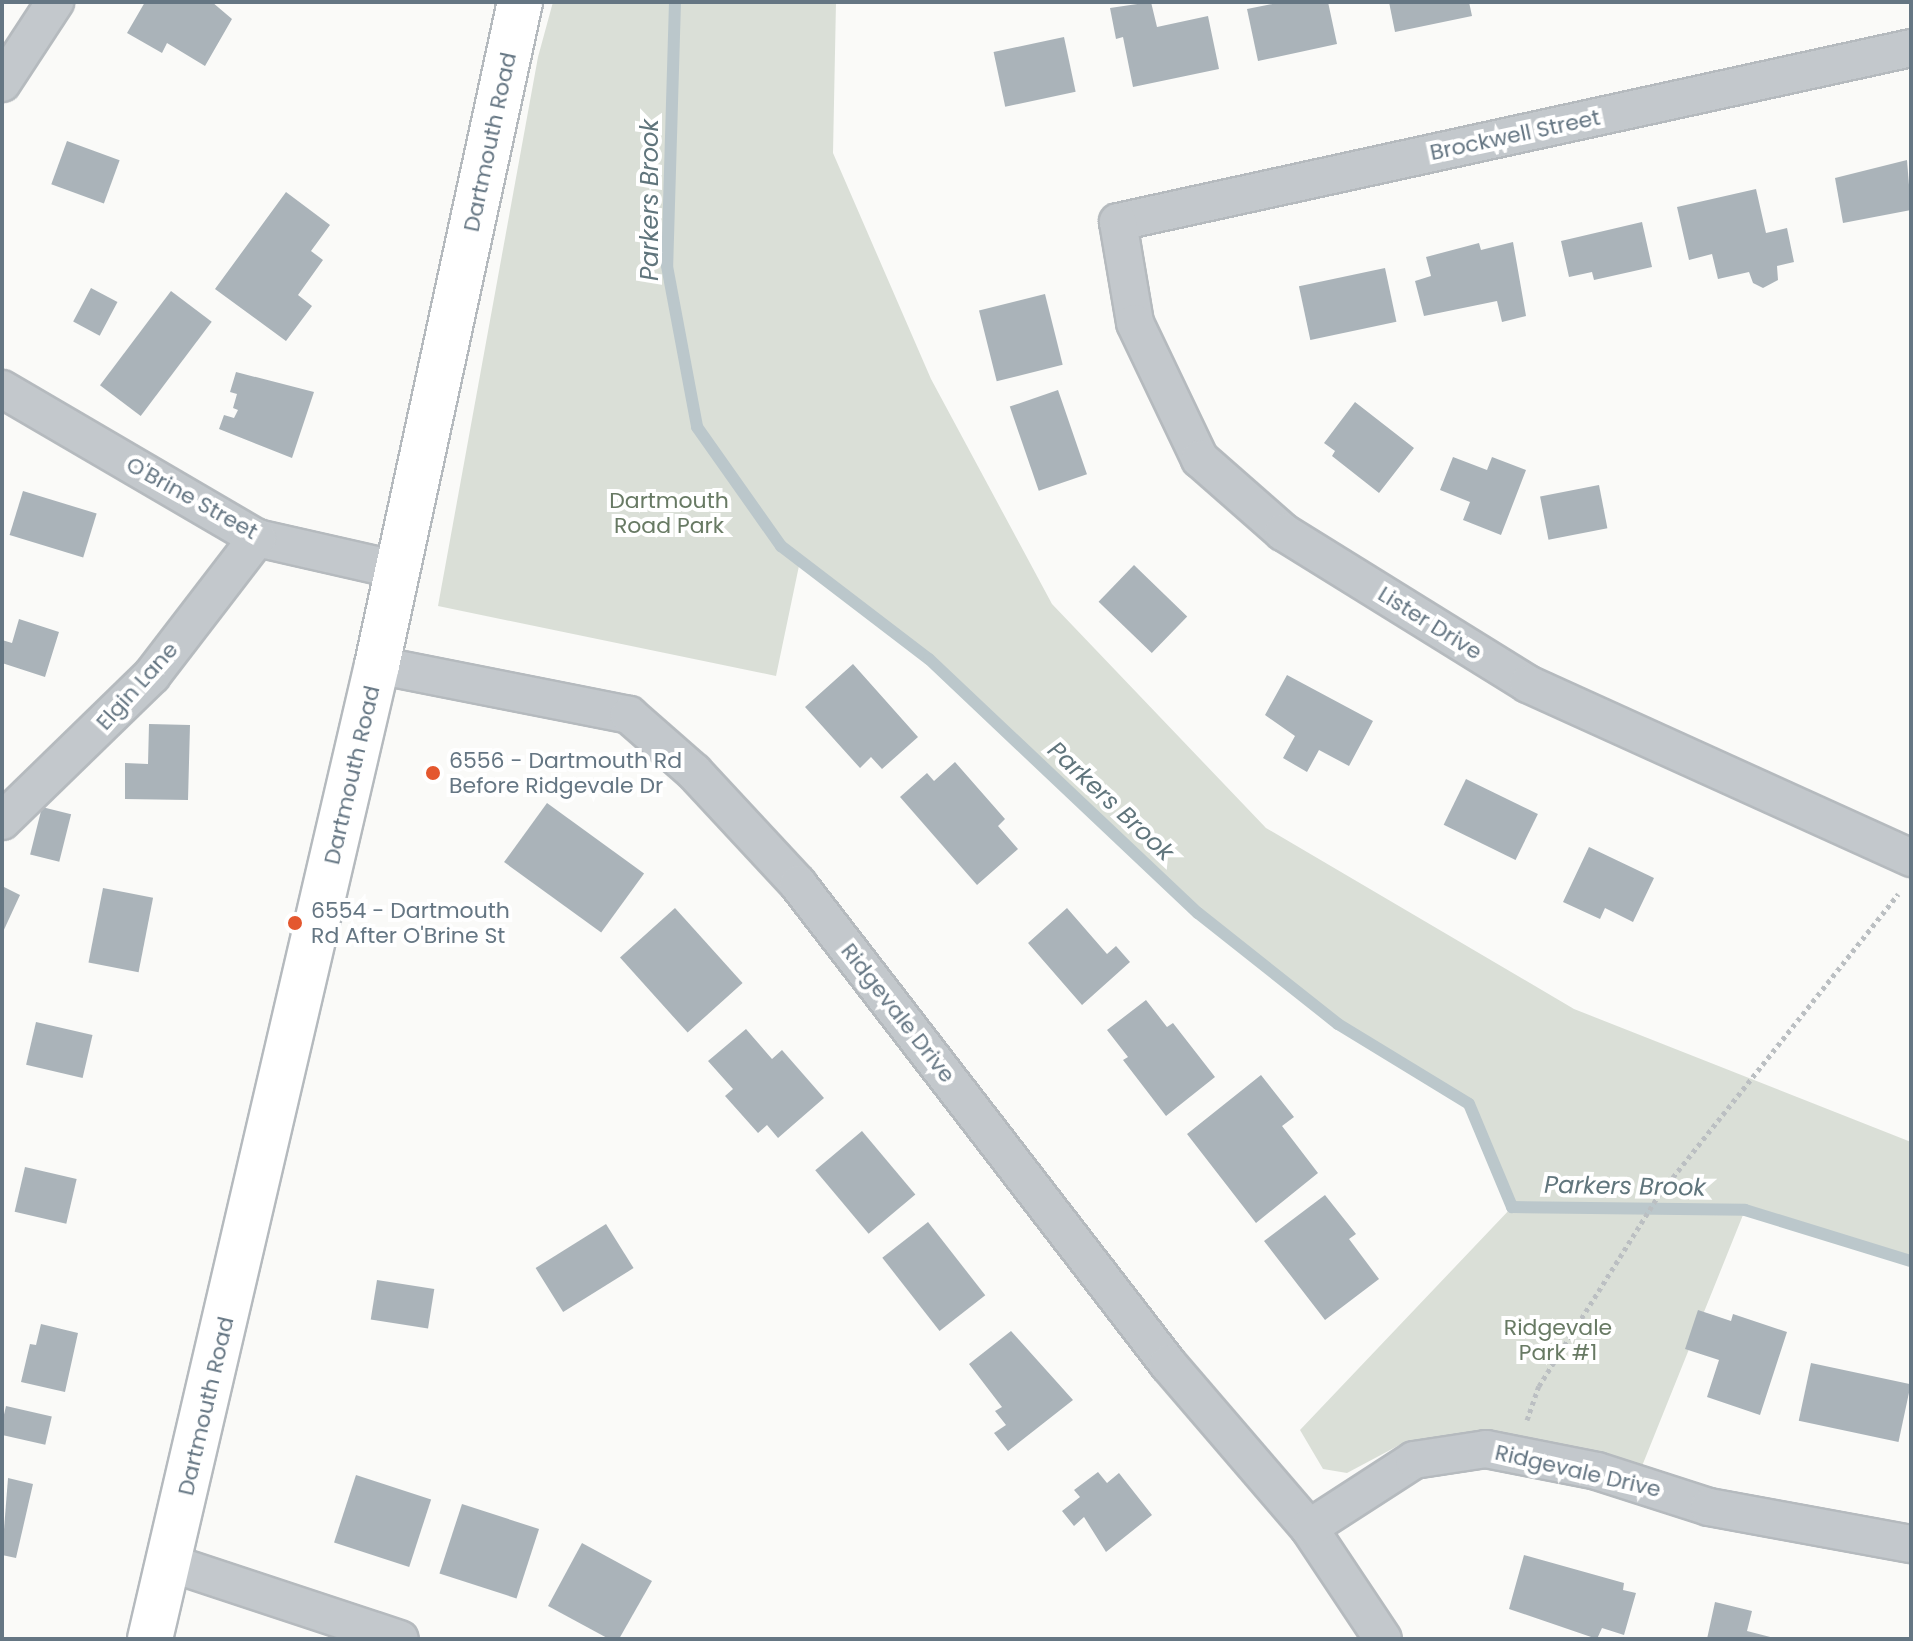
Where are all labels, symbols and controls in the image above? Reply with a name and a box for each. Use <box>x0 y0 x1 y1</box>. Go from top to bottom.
street label: Dartmouth Road <box>458 50 522 234</box>
street label: Brockwell Street <box>1428 104 1602 166</box>
water label: Parkers Brook <box>636 119 664 281</box>
street label: O'Brine Street <box>122 451 262 545</box>
park label: Dartmouth Road Park <box>609 487 729 538</box>
street label: Lister Drive <box>1373 581 1487 665</box>
street label: Elgin Lane <box>91 637 183 735</box>
street label: Dartmouth Road <box>319 683 385 867</box>
water label: Parkers Brook <box>1042 735 1180 867</box>
place label: 6556 - Dartmouth Rd Before Ridgevale Dr <box>449 747 682 798</box>
marker: 6556 - Dartmouth Rd Before Ridgevale Dr <box>424 764 442 782</box>
place label: 6554 - Dartmouth Rd After O'Brine St <box>311 897 510 948</box>
marker: 6554 - Dartmouth Rd After O'Brine St <box>286 914 304 932</box>
street label: Ridgevale Drive <box>835 938 961 1088</box>
water label: Parkers Brook <box>1544 1170 1706 1202</box>
street label: Dartmouth Road <box>173 1314 239 1498</box>
park label: Ridgevale Park #1 <box>1504 1314 1612 1366</box>
street label: Ridgevale Drive <box>1492 1439 1664 1503</box>

